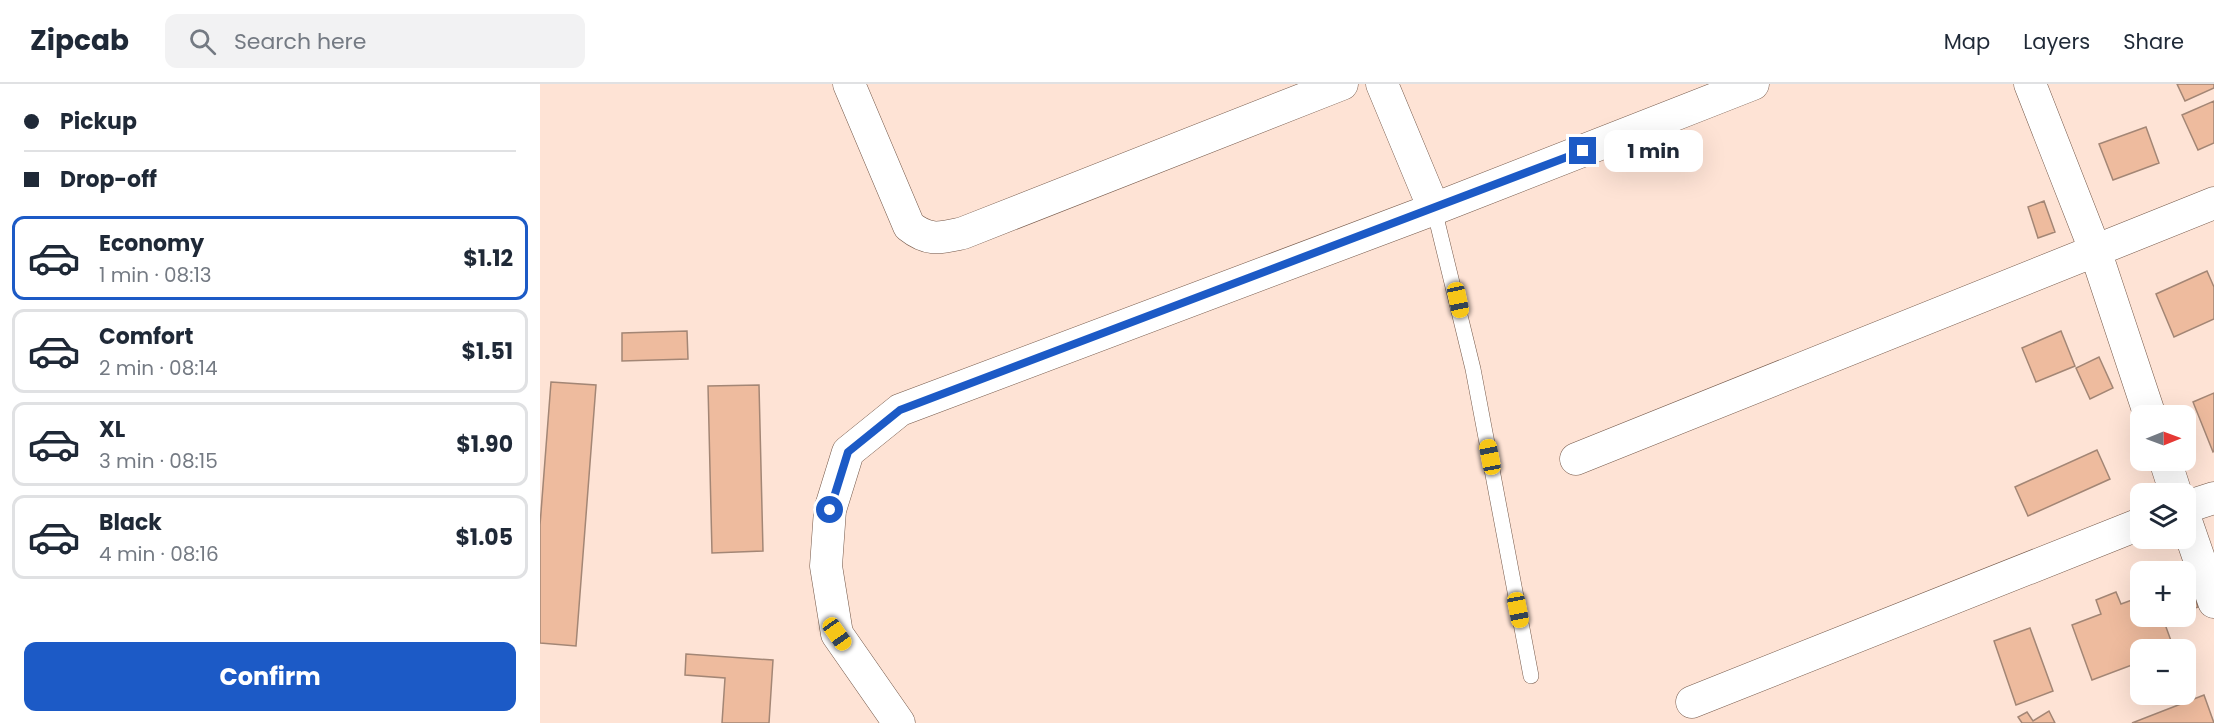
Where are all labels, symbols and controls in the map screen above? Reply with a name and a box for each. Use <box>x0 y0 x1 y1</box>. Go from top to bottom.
search box <box>165 14 585 68</box>
text: Zipcab <box>30 21 129 60</box>
icon: search <box>186 25 219 58</box>
text: Search here <box>234 26 366 57</box>
text: Map <box>1944 27 1990 56</box>
text: Layers <box>2023 27 2090 56</box>
text: Share <box>2123 27 2184 56</box>
text: Pickup <box>60 106 137 137</box>
callout: 1 min <box>1604 130 1703 172</box>
route end <box>1569 137 1596 164</box>
text: 1 min <box>1627 137 1680 165</box>
text: Drop-off <box>60 164 157 195</box>
text: Economy <box>99 228 204 259</box>
icon: car <box>27 231 81 285</box>
text: $1.12 <box>463 243 513 274</box>
text: 1 min · 08:13 <box>99 261 212 289</box>
car <box>1445 281 1471 319</box>
text: Comfort <box>99 321 193 352</box>
icon: car <box>27 324 81 378</box>
text: $1.51 <box>461 336 513 367</box>
text: 2 min · 08:14 <box>99 354 218 382</box>
north arrow <box>2130 405 2196 471</box>
map controls <box>2130 405 2196 705</box>
text: XL <box>99 414 125 445</box>
icon: car <box>27 417 81 471</box>
text: $1.90 <box>456 429 513 460</box>
car <box>1478 438 1502 476</box>
text: 3 min · 08:15 <box>99 447 218 475</box>
button: layers <box>2130 483 2196 549</box>
route start <box>816 496 843 523</box>
text: Black <box>99 507 162 538</box>
icon: car <box>27 510 81 564</box>
text: $1.05 <box>455 522 513 553</box>
text: 4 min · 08:16 <box>99 540 219 568</box>
button: + <box>2130 561 2196 627</box>
car <box>1506 591 1530 629</box>
car <box>819 614 855 654</box>
button: − <box>2130 639 2196 705</box>
button: Confirm <box>24 642 516 711</box>

